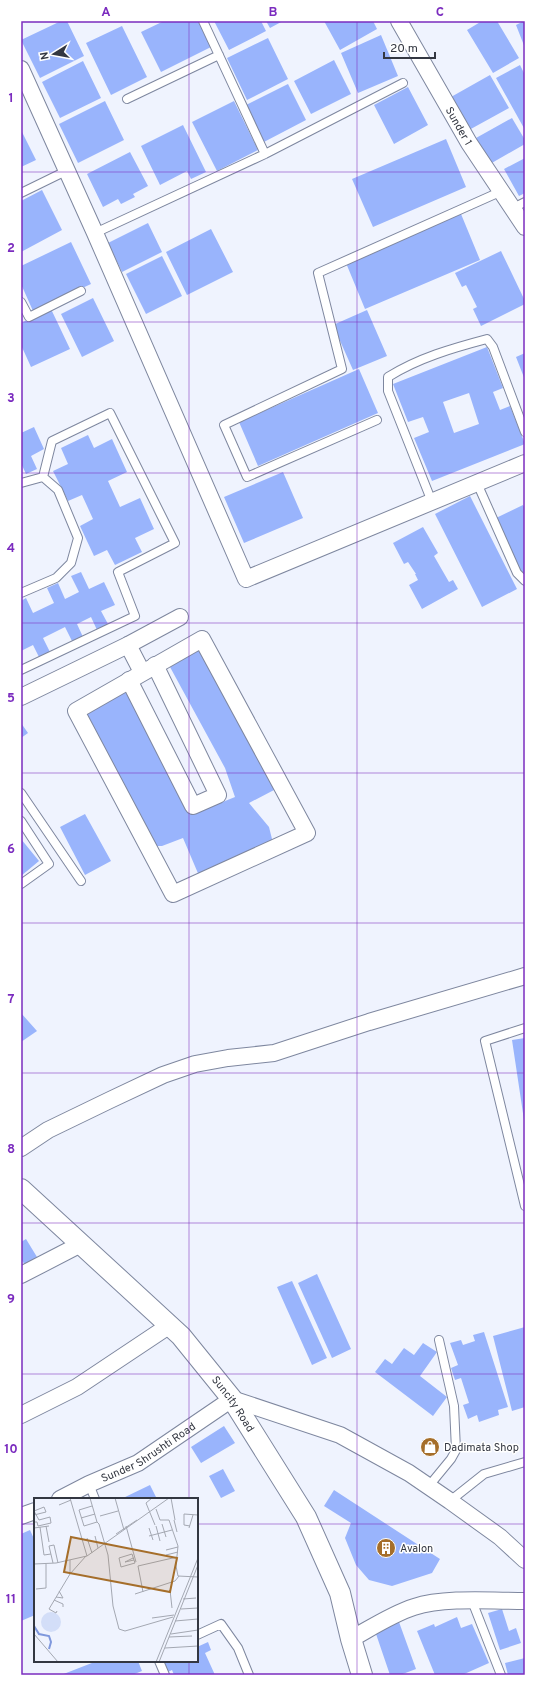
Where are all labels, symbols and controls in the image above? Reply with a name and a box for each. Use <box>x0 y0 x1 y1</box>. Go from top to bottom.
text: A <box>101 5 111 21</box>
text: B <box>269 5 278 21</box>
text: C <box>436 5 444 21</box>
north arrow <box>34 34 74 74</box>
scale bar <box>384 34 435 60</box>
text: 20 m <box>390 41 418 57</box>
text: N <box>38 51 53 61</box>
text: 1 <box>8 91 14 107</box>
street label: Sunder 1 <box>442 105 475 148</box>
text: 2 <box>7 241 15 257</box>
text: 3 <box>7 391 15 407</box>
text: 4 <box>7 541 15 557</box>
text: 5 <box>7 691 15 707</box>
text: 6 <box>7 842 15 858</box>
text: 7 <box>8 992 15 1008</box>
text: 8 <box>7 1142 15 1158</box>
text: 9 <box>7 1292 15 1308</box>
street label: Suncity Road <box>208 1373 257 1435</box>
street label: Sunder Shrushti Road <box>99 1420 199 1486</box>
shop icon: Dadimata Shop <box>419 1436 441 1458</box>
place label: Dadimata Shop <box>444 1441 519 1455</box>
text: 10 <box>4 1442 18 1458</box>
inset map <box>34 1498 198 1662</box>
building icon: Avalon <box>375 1537 397 1559</box>
place label: Avalon <box>400 1542 433 1556</box>
text: 11 <box>6 1592 16 1608</box>

